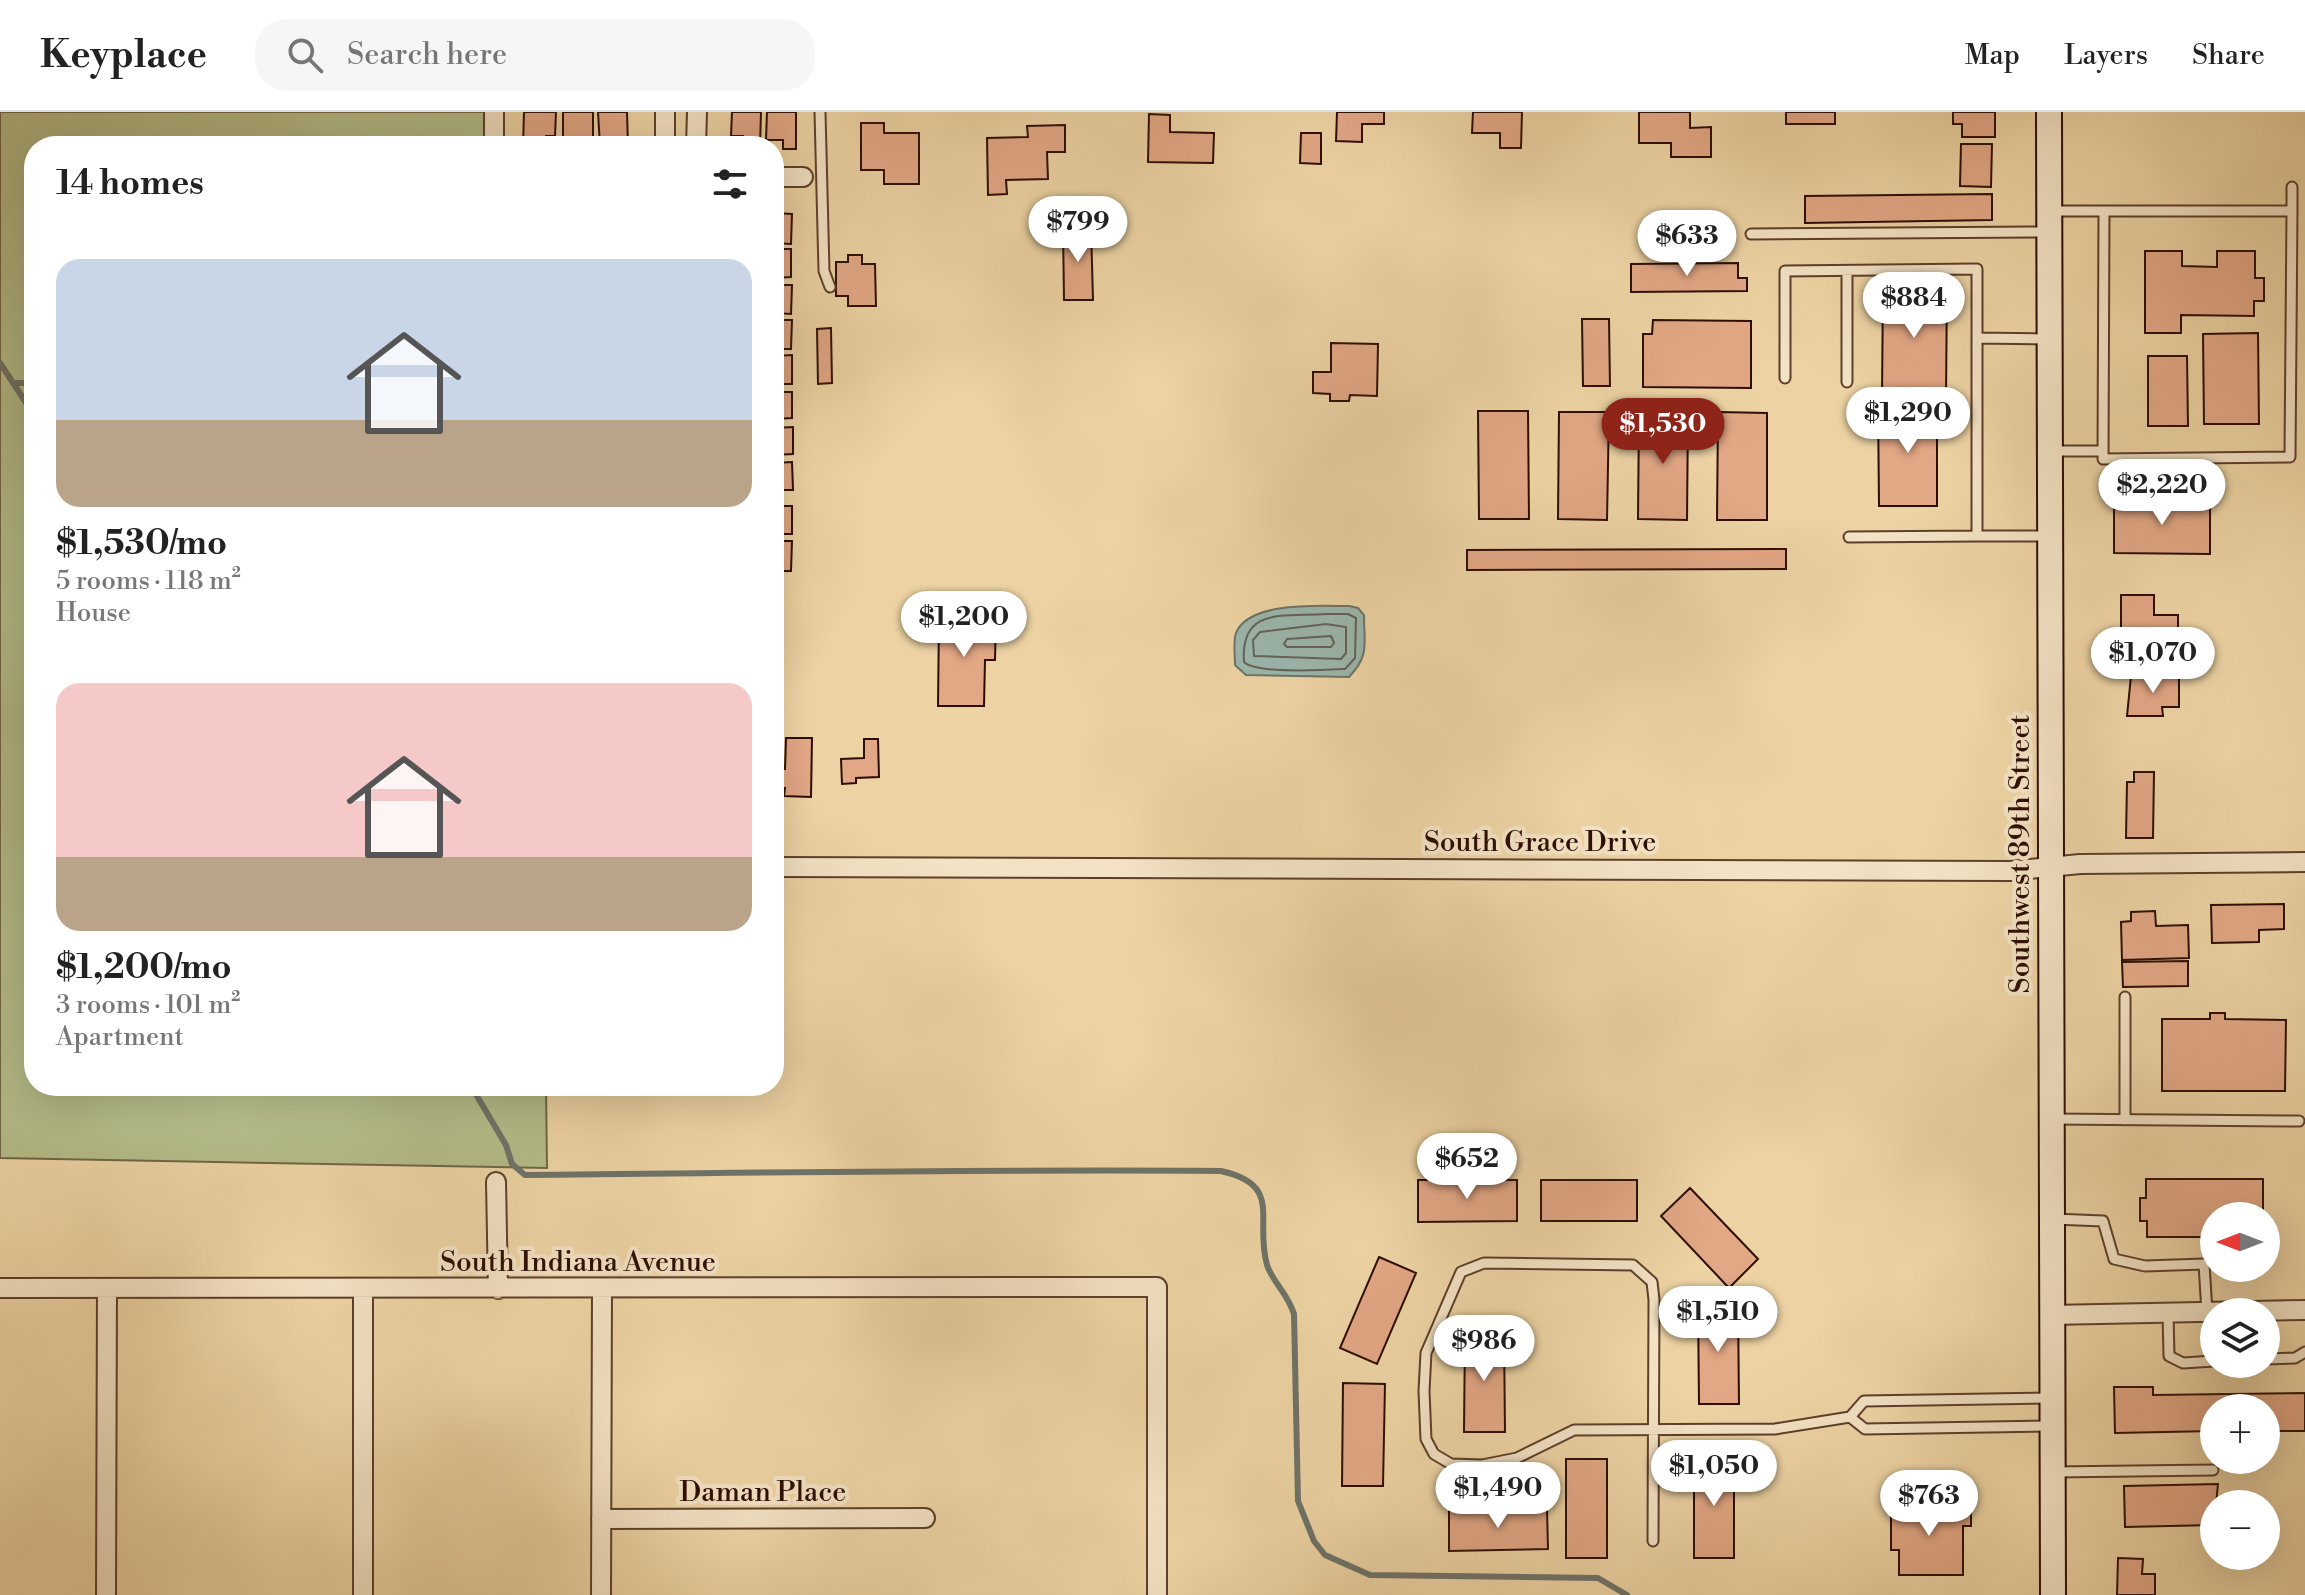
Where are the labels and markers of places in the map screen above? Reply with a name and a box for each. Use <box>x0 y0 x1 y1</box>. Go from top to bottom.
pin: $799 <box>1031 196 1125 264</box>
pin: $633 <box>1640 210 1734 278</box>
pin: $884 <box>1867 272 1961 340</box>
pin: $1,290 <box>1843 387 1973 455</box>
pin: $1,530 <box>1598 398 1728 466</box>
pin: $2,220 <box>2097 459 2227 527</box>
pin: $1,200 <box>899 591 1029 659</box>
pin: $1,070 <box>2088 627 2218 695</box>
pin: $652 <box>1420 1133 1514 1201</box>
pin: $1,510 <box>1653 1286 1783 1354</box>
pin: $986 <box>1437 1315 1531 1383</box>
pin: $1,050 <box>1649 1440 1779 1508</box>
pin: $1,490 <box>1433 1462 1563 1530</box>
pin: $763 <box>1882 1470 1976 1538</box>

